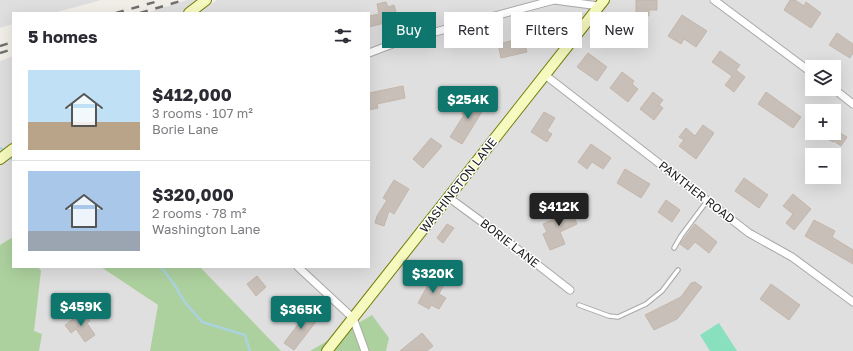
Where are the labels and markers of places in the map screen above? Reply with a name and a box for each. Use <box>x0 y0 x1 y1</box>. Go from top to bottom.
pin: $254K <box>440 86 496 120</box>
pin: $412K <box>531 193 587 227</box>
pin: $320K <box>405 260 461 294</box>
pin: $459K <box>53 293 109 327</box>
pin: $365K <box>273 296 329 330</box>

